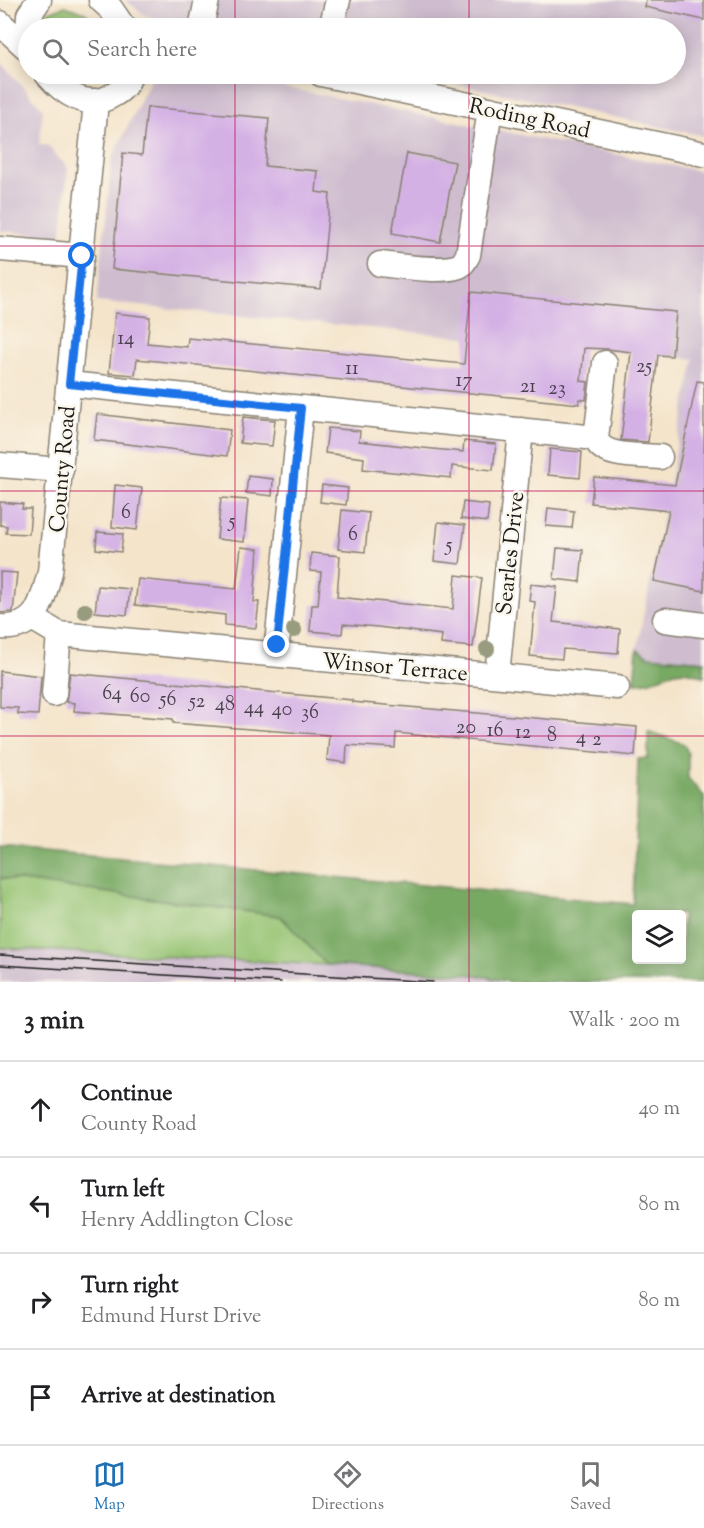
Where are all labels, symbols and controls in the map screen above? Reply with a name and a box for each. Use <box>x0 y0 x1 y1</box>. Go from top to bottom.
search box <box>18 18 686 84</box>
icon: search <box>39 35 72 68</box>
text: Search here <box>87 35 197 67</box>
street label: Roding Road <box>466 91 593 148</box>
route start <box>68 242 94 268</box>
house number: 14 <box>118 325 134 354</box>
house number: 25 <box>636 353 652 382</box>
house number: 11 <box>345 355 359 384</box>
house number: 17 <box>456 367 472 396</box>
house number: 21 <box>520 373 536 402</box>
house number: 23 <box>548 375 566 404</box>
street label: County Road <box>43 404 85 534</box>
street label: Searles Drive <box>490 490 534 617</box>
house number: 6 <box>121 499 131 528</box>
house number: 5 <box>228 508 236 537</box>
house number: 6 <box>348 521 358 550</box>
house number: 5 <box>445 532 453 561</box>
route end <box>263 631 289 657</box>
street label: Winsor Terrace <box>320 647 469 691</box>
house number: 64 <box>102 680 122 709</box>
house number: 60 <box>130 683 150 712</box>
house number: 56 <box>159 686 176 715</box>
house number: 52 <box>188 688 205 717</box>
house number: 48 <box>215 691 235 720</box>
house number: 44 <box>244 694 264 723</box>
house number: 40 <box>272 696 292 725</box>
house number: 36 <box>301 699 319 728</box>
house number: 20 <box>456 714 476 743</box>
house number: 16 <box>487 717 503 746</box>
house number: 12 <box>515 719 531 748</box>
house number: 8 <box>547 722 557 751</box>
house number: 4 <box>576 724 586 753</box>
house number: 2 <box>592 726 602 755</box>
map controls <box>632 910 686 964</box>
button: layers <box>632 910 686 964</box>
text: 3 min <box>24 1003 84 1040</box>
text: Walk · 200 m <box>568 1007 680 1036</box>
text: Continue <box>81 1079 172 1111</box>
icon: ahead <box>24 1093 57 1126</box>
text: 40 m <box>639 1095 680 1124</box>
text: County Road <box>81 1111 197 1140</box>
text: Turn left <box>81 1175 164 1207</box>
icon: left <box>24 1189 57 1222</box>
text: 80 m <box>639 1191 680 1220</box>
text: Henry Addlington Close <box>81 1207 293 1236</box>
text: Turn right <box>81 1271 178 1303</box>
icon: right <box>24 1285 57 1318</box>
text: 80 m <box>639 1287 680 1316</box>
text: Edmund Hurst Drive <box>81 1303 261 1332</box>
icon: arrive <box>24 1381 57 1414</box>
text: Arrive at destination <box>81 1381 276 1413</box>
tab: Map <box>93 1458 126 1517</box>
tab: Directions <box>312 1458 384 1517</box>
tab: Saved <box>570 1458 611 1517</box>

